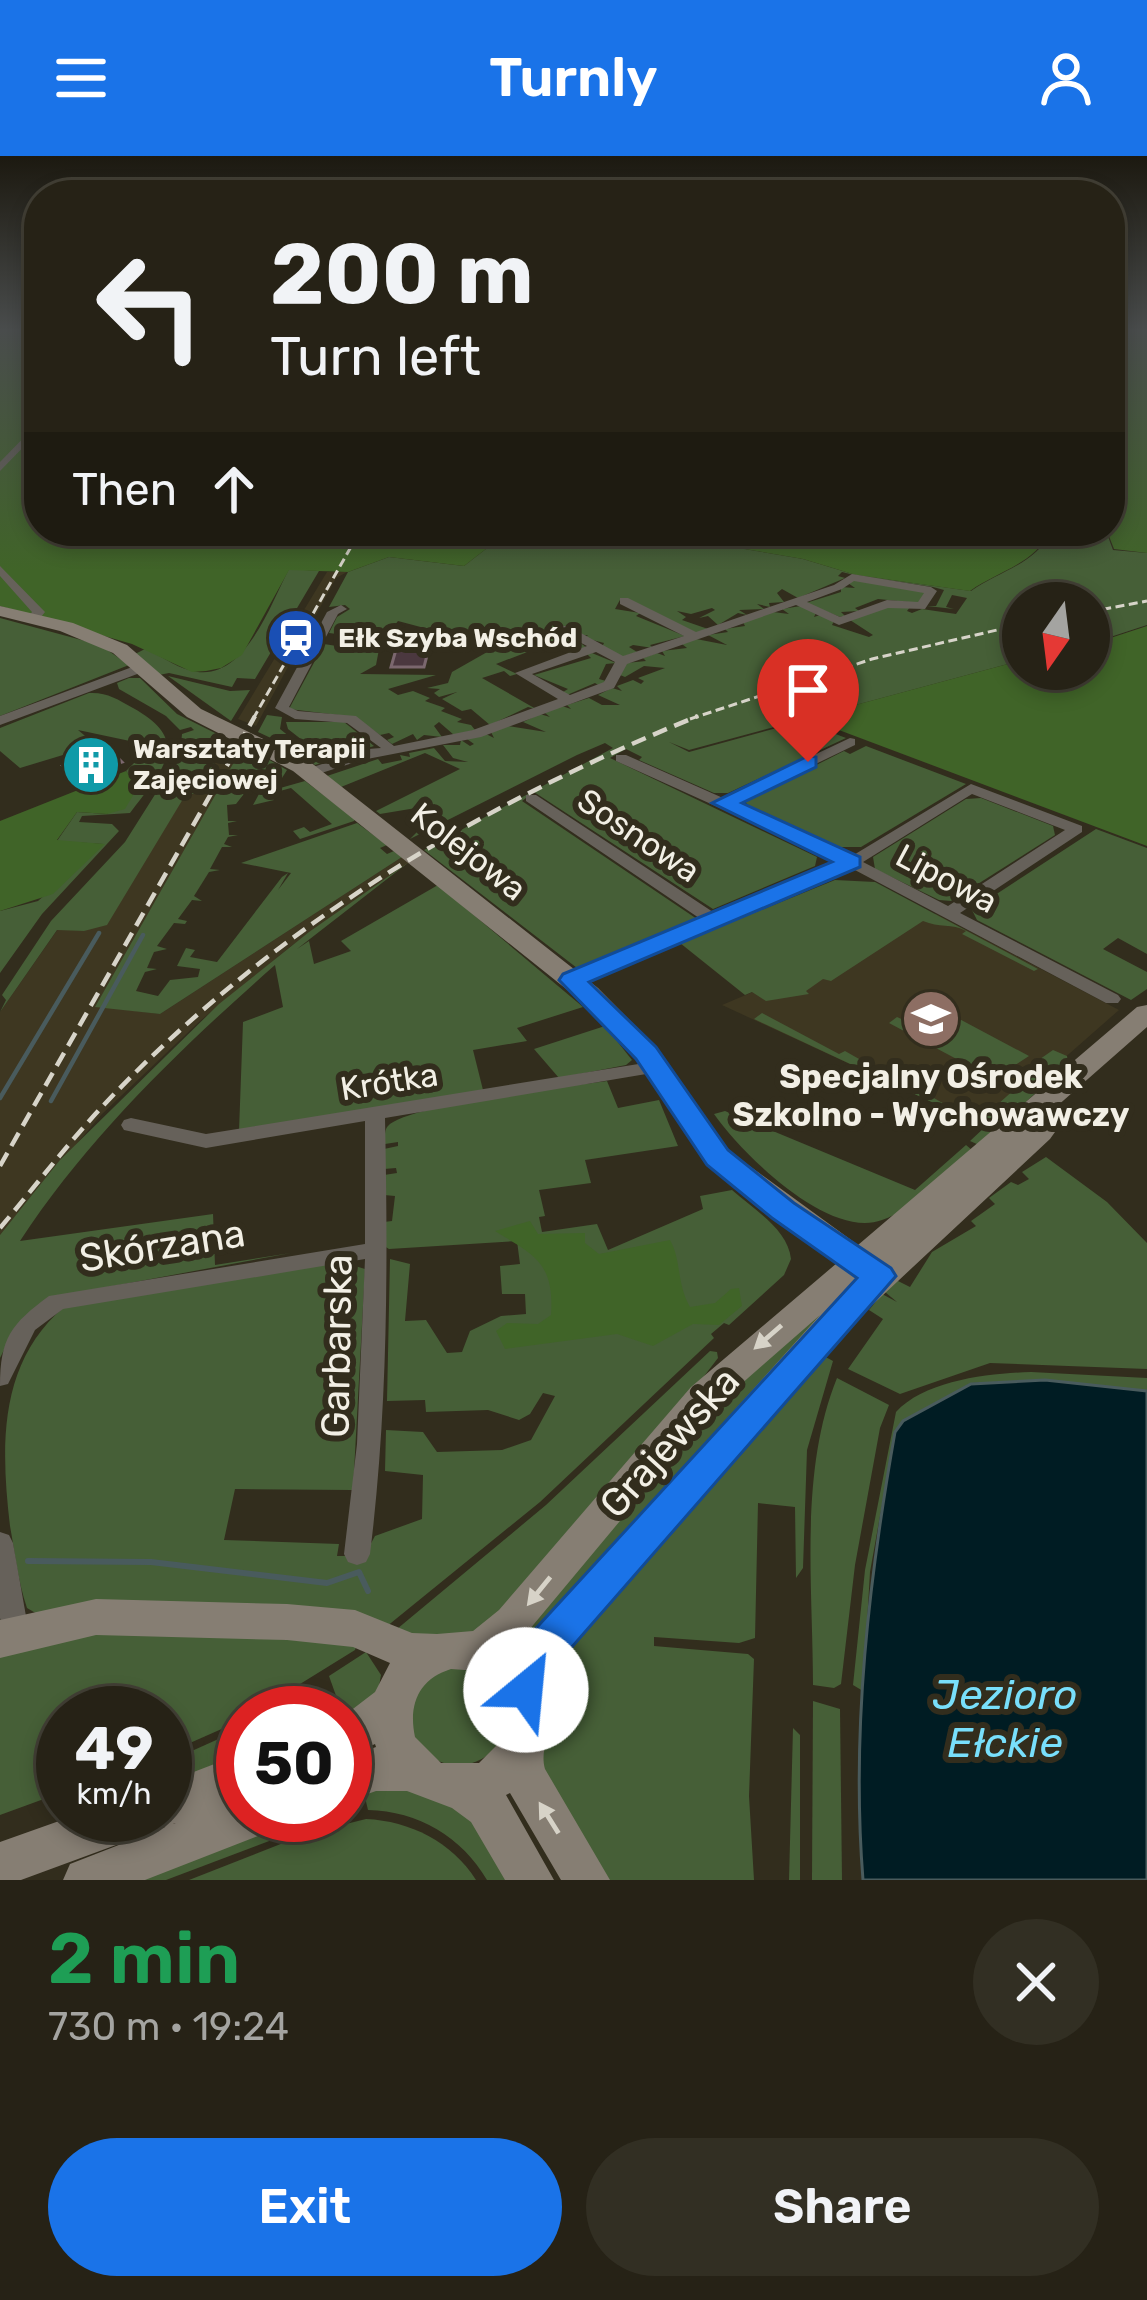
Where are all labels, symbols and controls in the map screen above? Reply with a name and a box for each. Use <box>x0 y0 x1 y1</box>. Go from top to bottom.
icon: menu <box>48 45 114 111</box>
icon: person <box>1033 45 1099 111</box>
text: Turnly <box>489 46 658 110</box>
text: 200 m <box>270 224 534 324</box>
icon: left <box>72 228 228 384</box>
text: Turn left <box>270 325 481 389</box>
icon: ahead <box>201 456 267 522</box>
text: Then <box>72 463 177 516</box>
north arrow <box>1002 582 1110 690</box>
map controls <box>1002 582 1110 690</box>
station icon: Ełk Szyba Wschód <box>265 607 327 669</box>
place label: Ełk Szyba Wschód <box>338 622 577 654</box>
pin <box>757 639 859 762</box>
icon: arrive <box>775 657 841 723</box>
place label: Warsztaty Terapii Zajęciowej <box>133 733 366 796</box>
building icon: Warsztaty Terapii Zajęciowej <box>60 734 122 796</box>
street label: Sosnowa <box>570 780 707 890</box>
street label: Kolejowa <box>403 794 534 908</box>
street label: Lipowa <box>890 836 1004 921</box>
school or university icon: Specjalny Ośrodek Szkolno - Wychowawczy <box>900 988 962 1050</box>
street label: Krótka <box>337 1055 441 1108</box>
place label: Specjalny Ośrodek Szkolno - Wychowawczy <box>733 1057 1130 1134</box>
street label: Skórzana <box>76 1210 248 1282</box>
street label: Garbarska <box>312 1254 362 1438</box>
one-way arrow <box>754 1323 783 1350</box>
street label: Grajewska <box>590 1358 749 1527</box>
one-way arrow <box>527 1575 552 1606</box>
position arrow <box>463 1627 589 1753</box>
water label: Jezioro Ełckie <box>932 1670 1078 1768</box>
speed limit sign: 50 <box>216 1686 372 1842</box>
text: 49 <box>74 1713 154 1784</box>
text: km/h <box>77 1776 151 1812</box>
one-way arrow <box>539 1801 561 1834</box>
text: 2 min <box>48 1916 240 2001</box>
button: close <box>973 1919 1099 2045</box>
text: 730 m · 19:24 <box>48 2004 289 2050</box>
button: Exit <box>48 2138 562 2276</box>
button: Share <box>586 2138 1099 2276</box>

